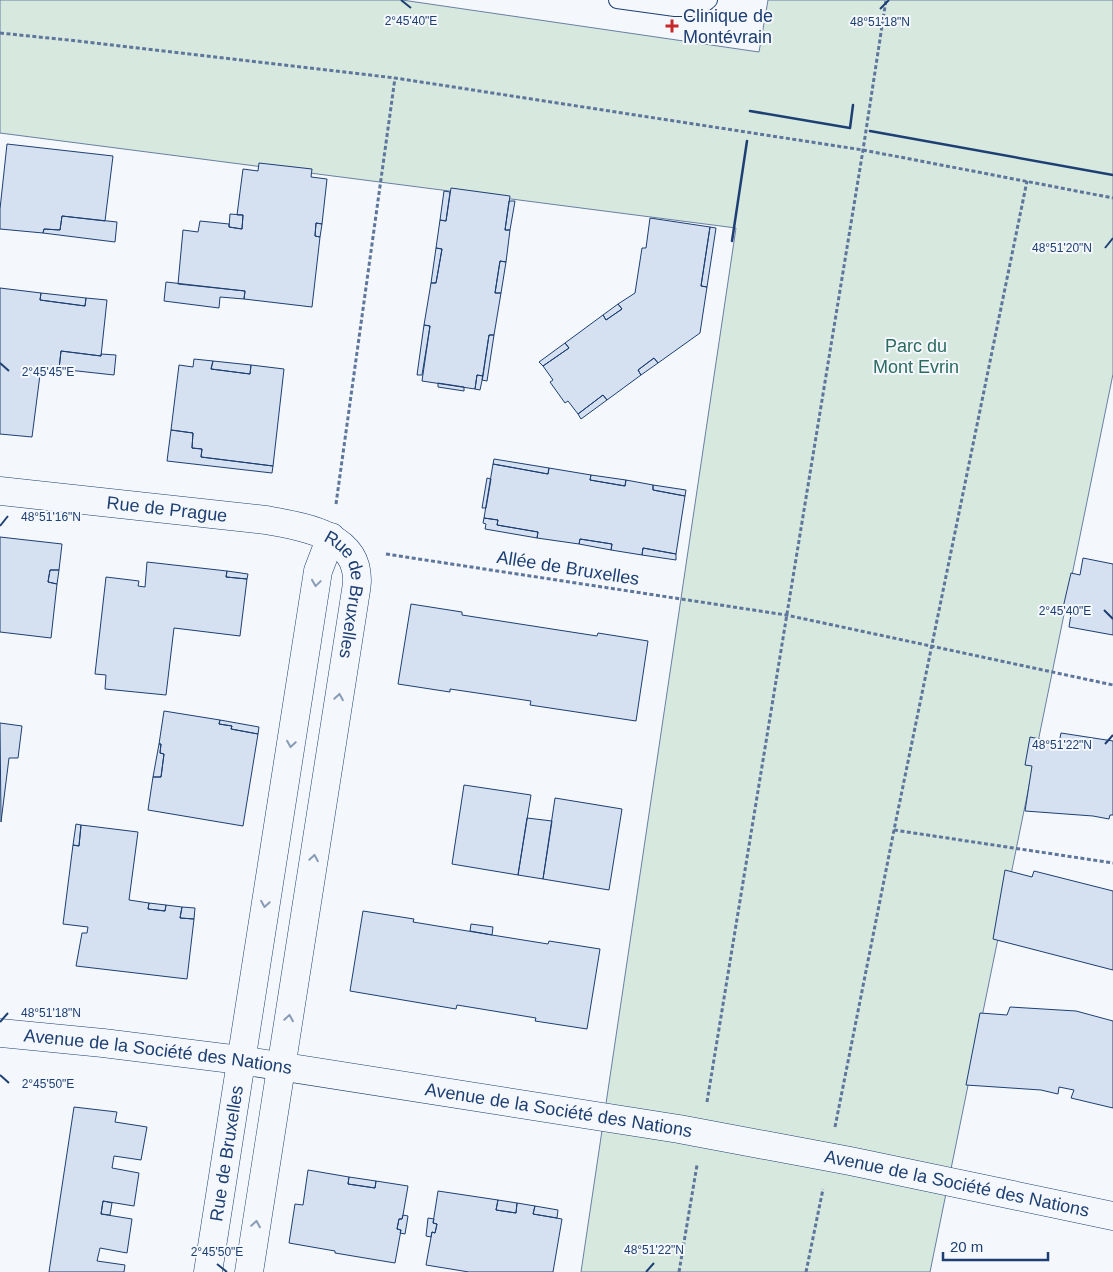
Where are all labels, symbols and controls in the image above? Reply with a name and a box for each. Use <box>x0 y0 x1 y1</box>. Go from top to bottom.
place label: Clinique de Montévrain <box>683 6 773 47</box>
text: 2°45'40"E <box>385 14 437 28</box>
text: 48°51'18"N <box>850 15 910 29</box>
marker: Clinique de Montévrain <box>665 19 679 33</box>
text: 48°51'20"N <box>1032 241 1092 255</box>
park label: Parc du Mont Evrin <box>873 336 959 377</box>
text: 2°45'45"E <box>22 365 74 379</box>
street label: Rue de Prague <box>106 493 228 526</box>
text: 48°51'16"N <box>21 510 81 524</box>
street label: Rue de Bruxelles <box>321 527 367 660</box>
street label: Allée de Bruxelles <box>495 547 641 589</box>
one-way arrow <box>311 579 322 587</box>
text: 2°45'40"E <box>1039 604 1091 618</box>
one-way arrow <box>334 693 344 702</box>
text: 48°51'22"N <box>1032 738 1092 752</box>
one-way arrow <box>286 739 296 748</box>
one-way arrow <box>309 853 319 862</box>
one-way arrow <box>261 900 271 908</box>
text: 48°51'18"N <box>21 1006 81 1020</box>
one-way arrow <box>284 1014 294 1023</box>
street label: Avenue de la Société des Nations <box>23 1025 293 1078</box>
text: 2°45'50"E <box>22 1077 74 1091</box>
street label: Avenue de la Société des Nations <box>424 1079 694 1141</box>
street label: Rue de Bruxelles <box>206 1084 247 1223</box>
street label: Avenue de la Société des Nations <box>823 1146 1091 1221</box>
one-way arrow <box>251 1220 261 1228</box>
scale bar <box>943 1230 1048 1262</box>
text: 20 m <box>950 1238 983 1255</box>
text: 48°51'22"N <box>624 1243 684 1257</box>
text: 2°45'50"E <box>191 1245 243 1259</box>

